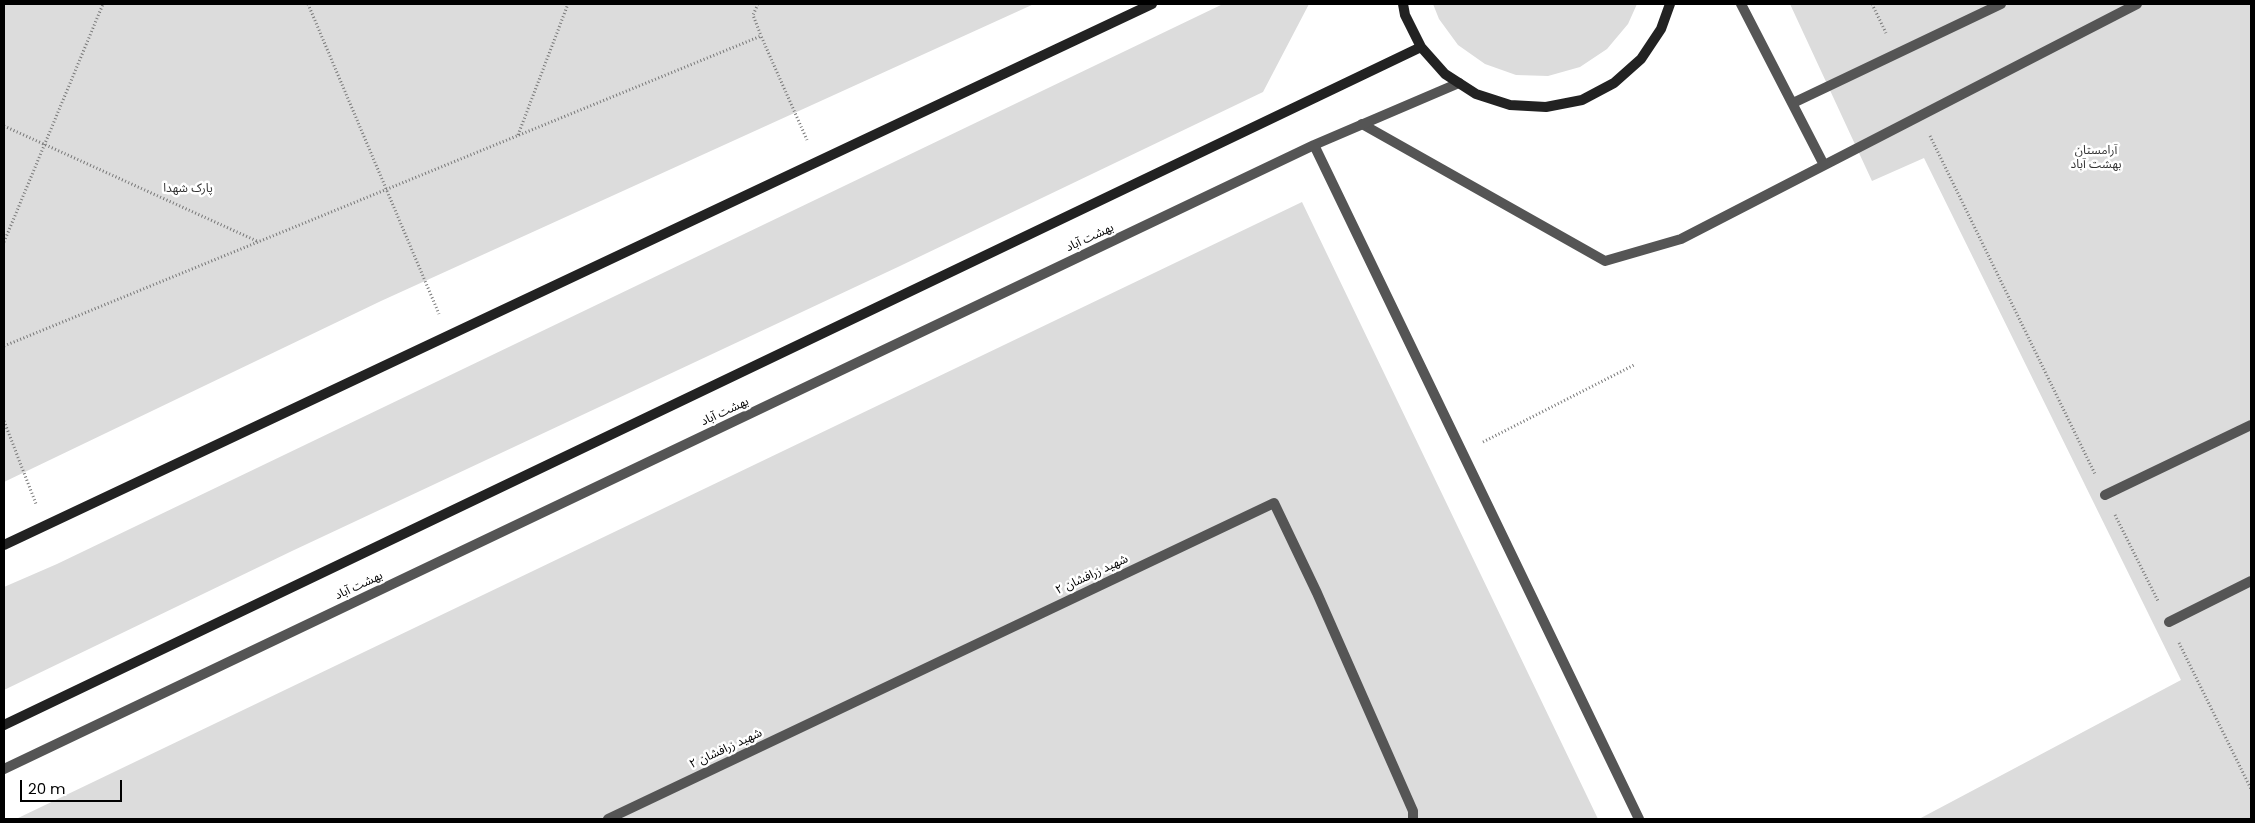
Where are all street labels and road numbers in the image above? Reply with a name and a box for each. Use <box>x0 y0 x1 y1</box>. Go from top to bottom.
street label: بهشت آباد <box>1064 221 1116 255</box>
street label: بهشت آباد <box>699 395 751 429</box>
street label: شهید زرافشان ۲ <box>1053 552 1131 598</box>
street label: بهشت آباد <box>333 569 385 603</box>
street label: شهید زرافشان ۲ <box>687 726 765 772</box>

